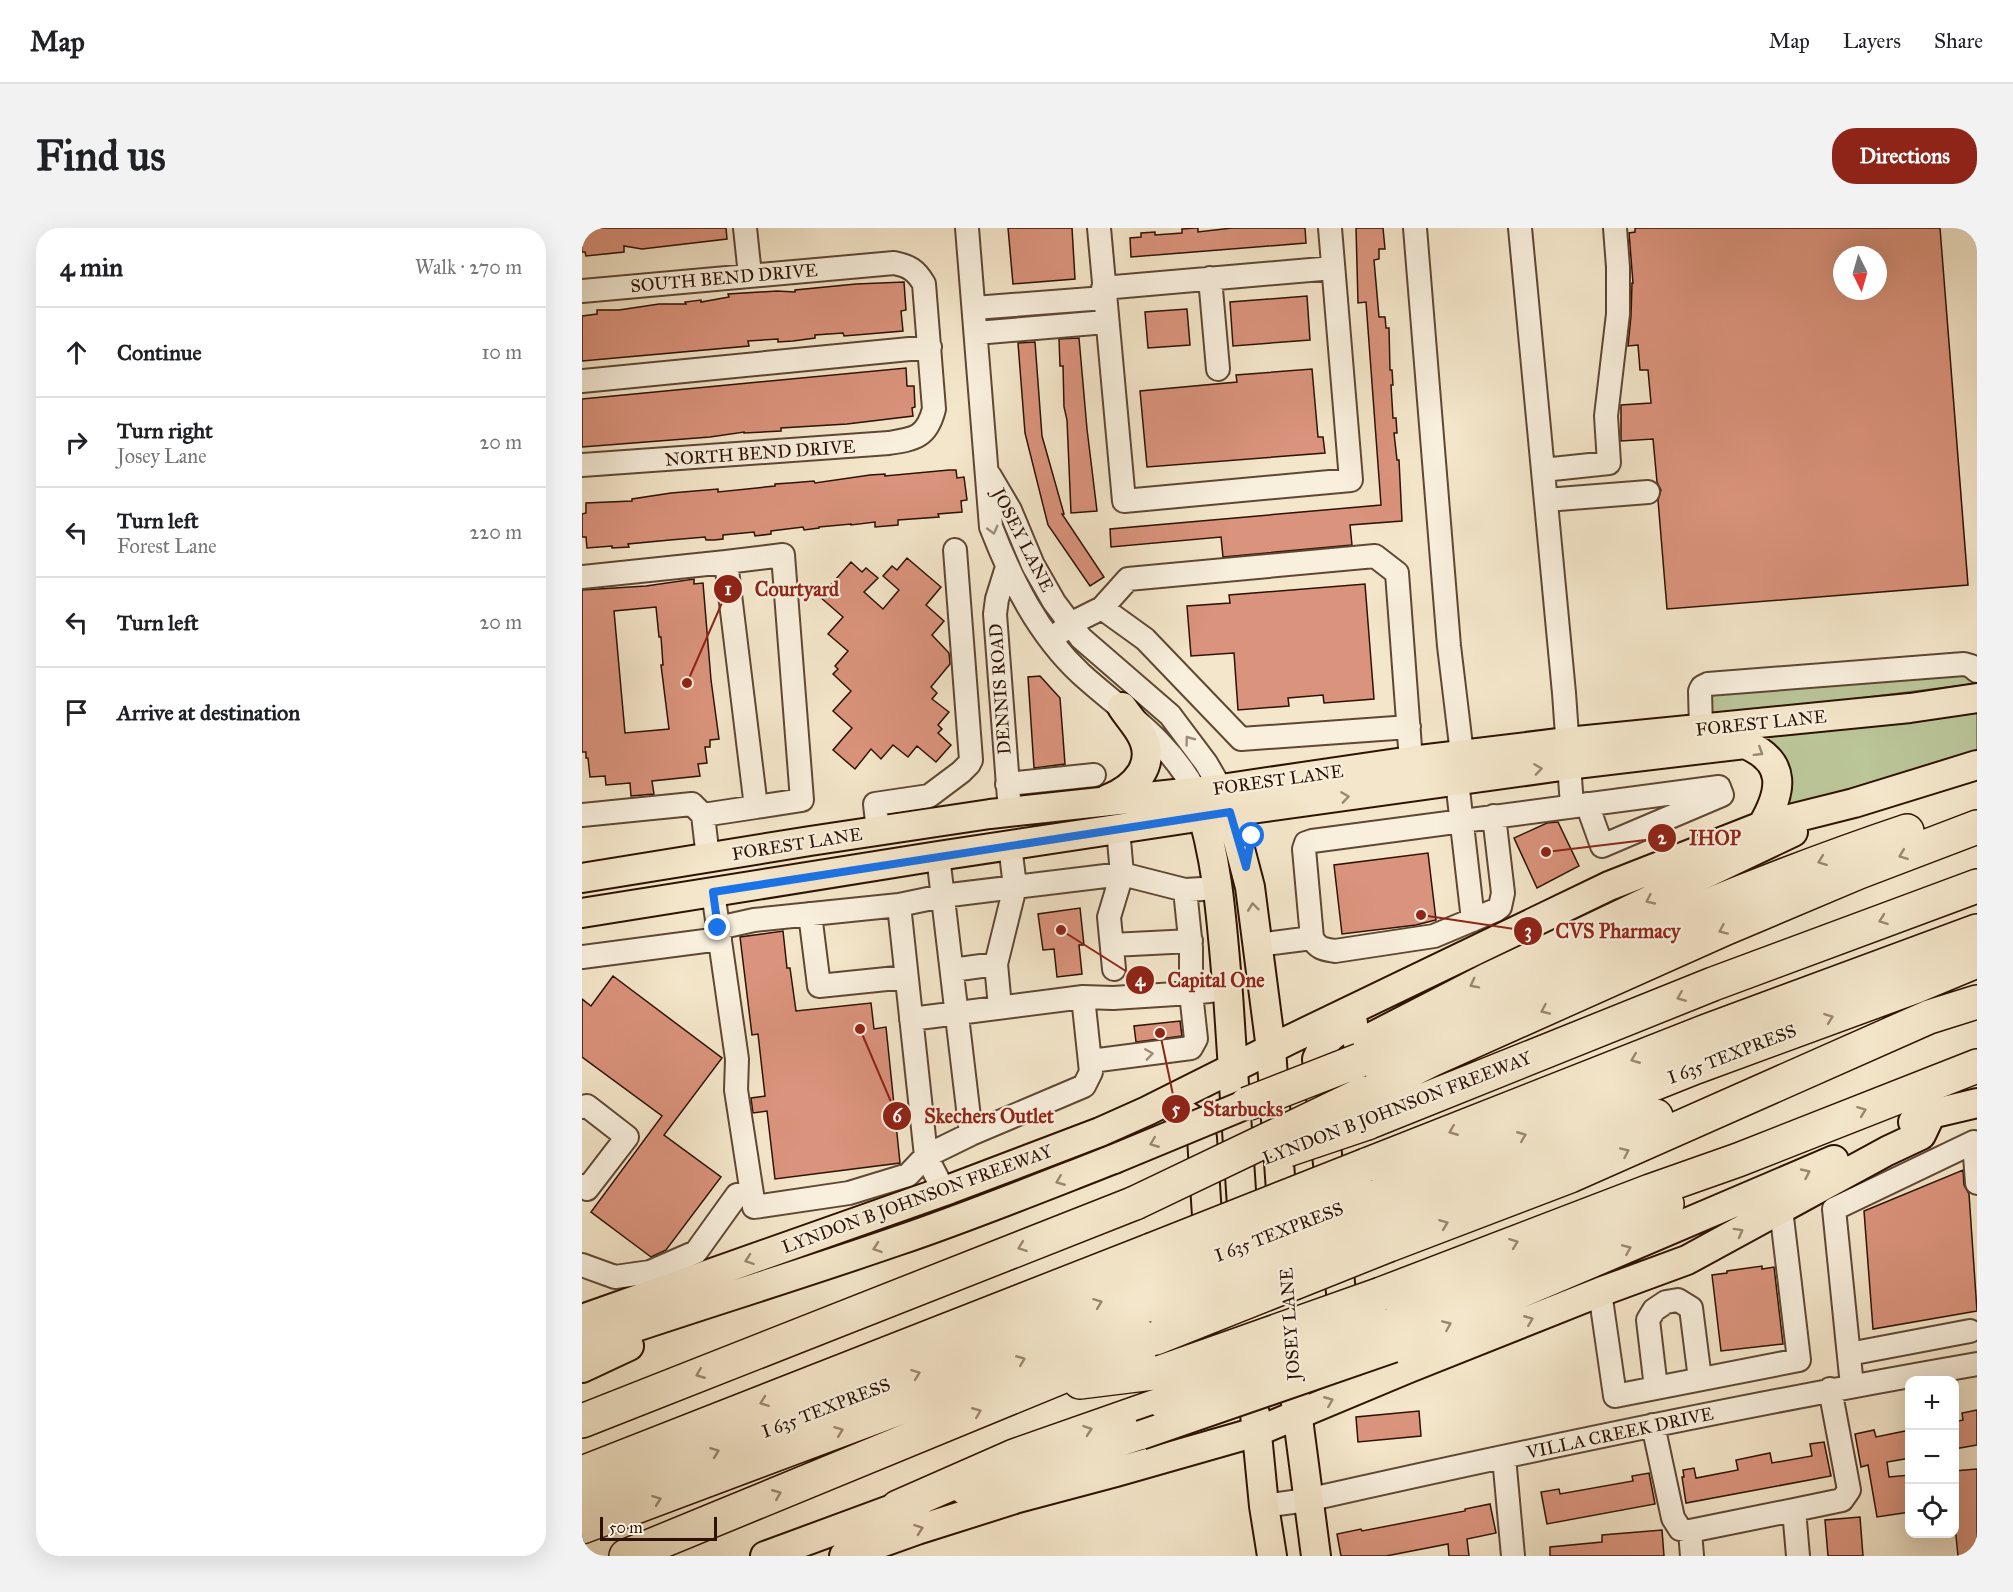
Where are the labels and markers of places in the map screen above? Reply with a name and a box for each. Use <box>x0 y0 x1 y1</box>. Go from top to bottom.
callout: Courtyard <box>713 570 851 608</box>
callout: IHOP <box>1647 819 1753 857</box>
callout: CVS Pharmacy <box>1513 912 1692 950</box>
callout: Capital One <box>1125 961 1276 999</box>
callout: Starbucks <box>1161 1090 1295 1128</box>
callout: Skechers Outlet <box>882 1097 1066 1135</box>

